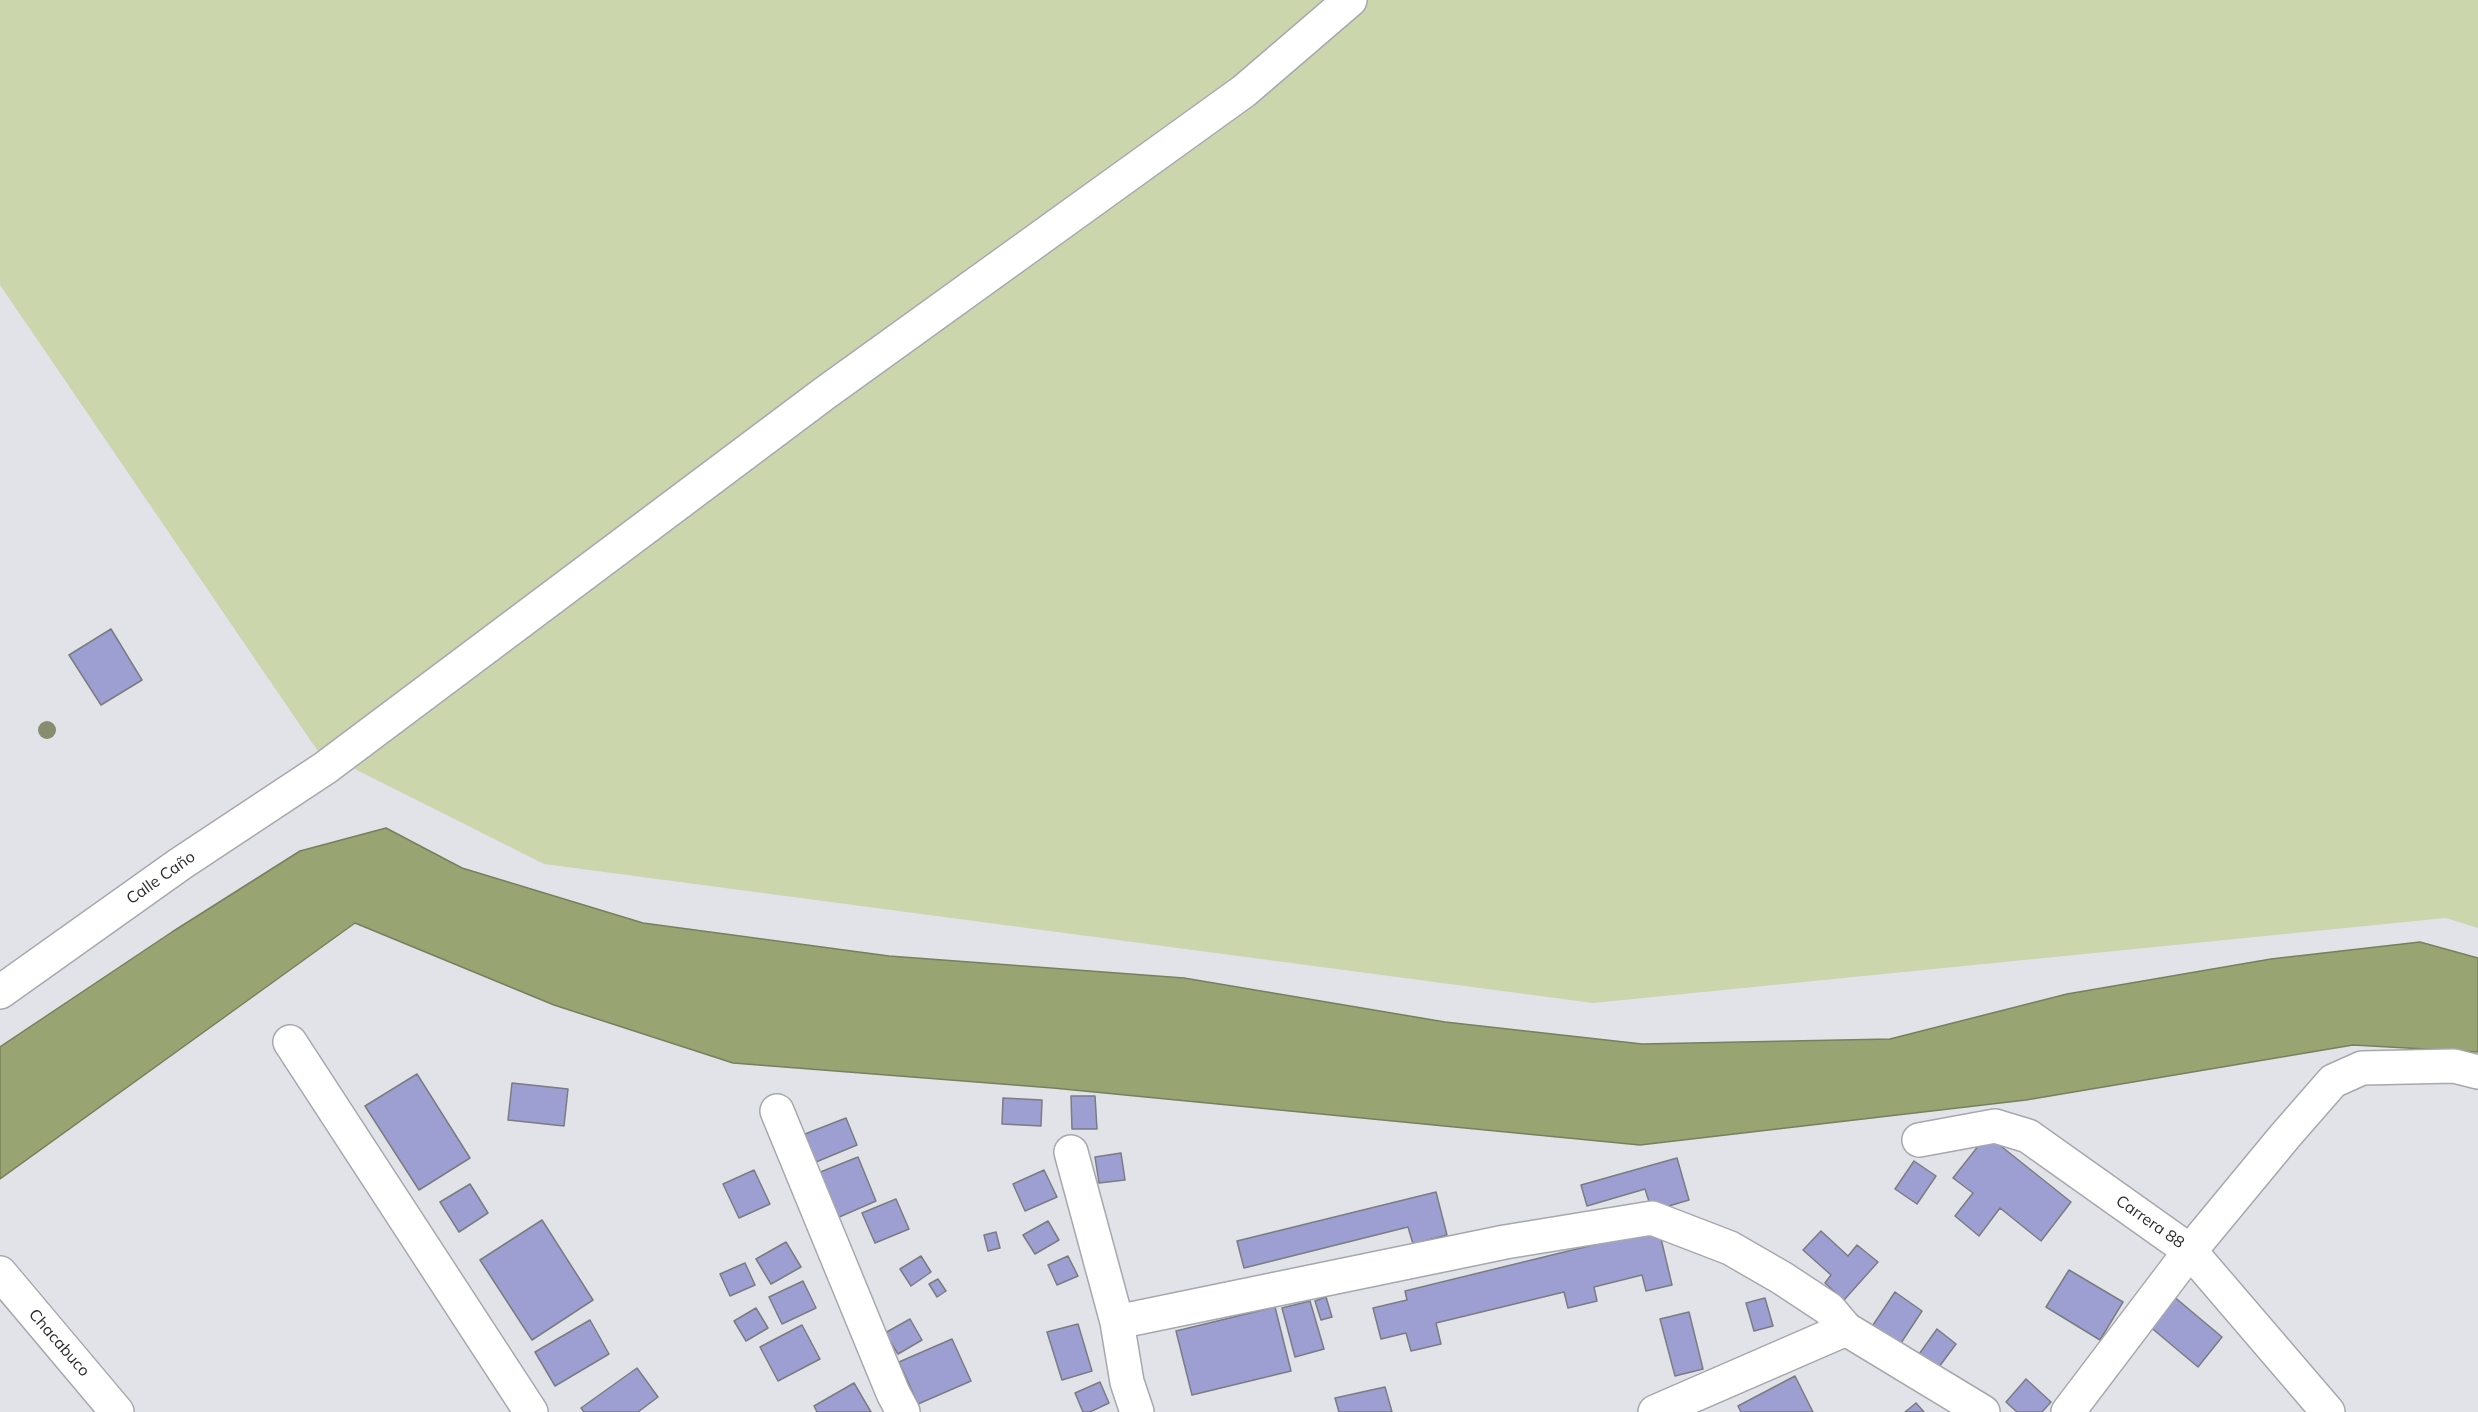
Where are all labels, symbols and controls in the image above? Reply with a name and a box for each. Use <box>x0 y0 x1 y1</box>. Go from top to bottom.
street label: Calle Caño <box>123 847 199 909</box>
street label: Carrera 88 <box>2112 1191 2188 1253</box>
street label: Chacabuco <box>24 1305 94 1381</box>

